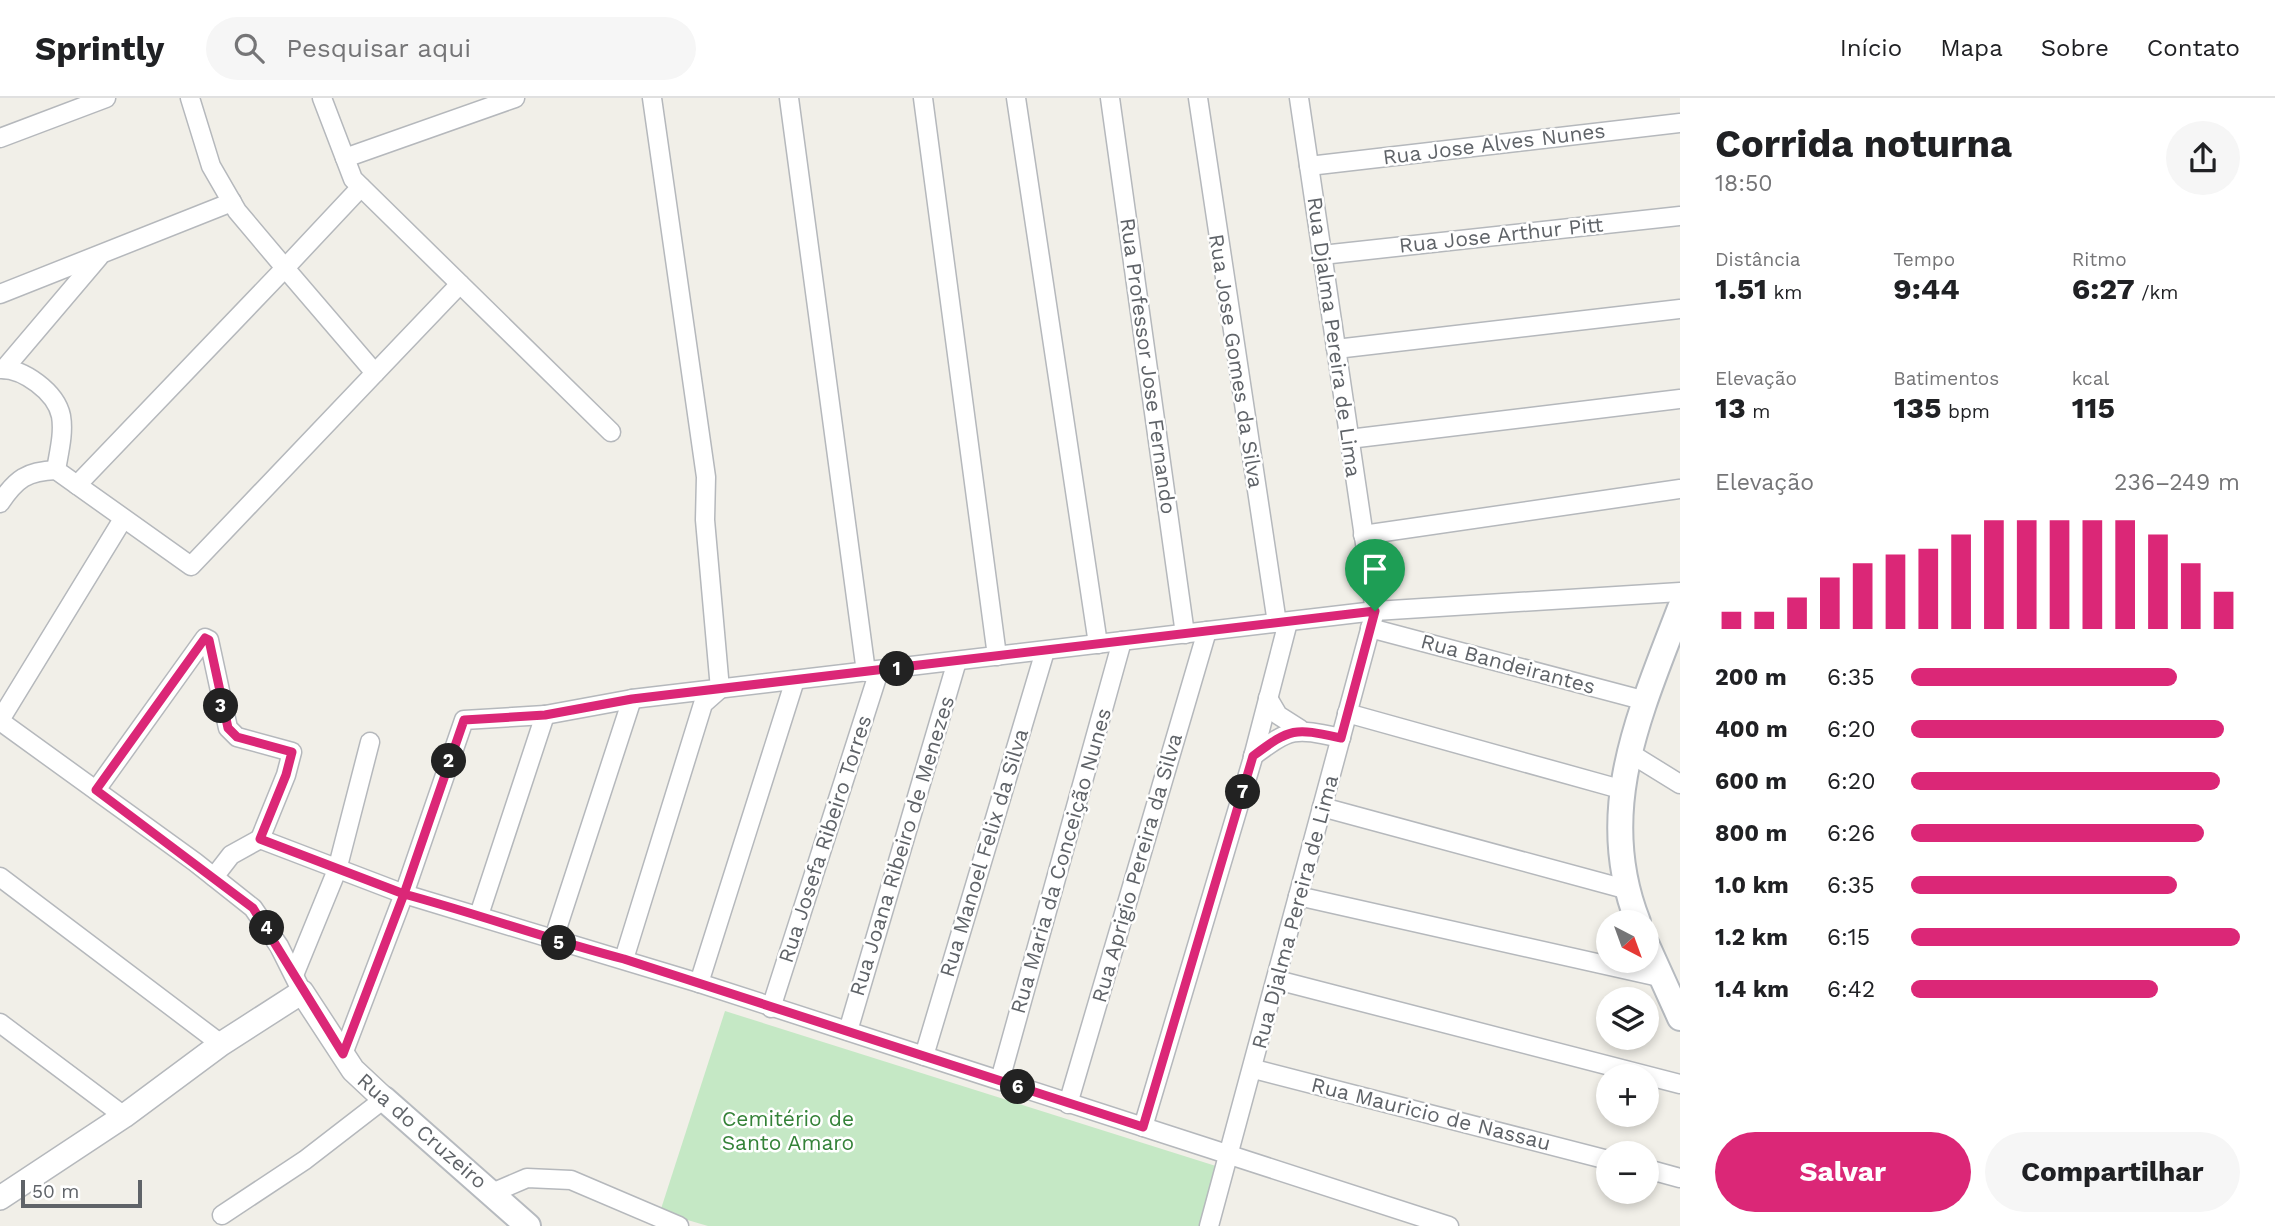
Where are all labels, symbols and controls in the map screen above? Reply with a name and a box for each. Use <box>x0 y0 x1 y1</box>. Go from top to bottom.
search box <box>206 17 696 80</box>
text: Sprintly <box>35 29 164 68</box>
icon: search <box>230 29 268 67</box>
text: Pesquisar aqui <box>286 33 471 63</box>
text: Início <box>1840 34 1902 62</box>
text: Mapa <box>1940 34 2003 62</box>
text: Sobre <box>2041 34 2109 62</box>
text: Contato <box>2147 34 2240 62</box>
street label: Rua Jose Alves Nunes <box>1381 117 1607 170</box>
button: share <box>2166 121 2240 195</box>
text: Corrida noturna <box>1715 122 2012 166</box>
text: 18:50 <box>1715 170 1773 197</box>
street label: Rua Djalma Pereira de Lima <box>1302 195 1367 479</box>
street label: Rua Jose Arthur Pitt <box>1398 211 1604 258</box>
street label: Rua Professor Jose Fernando <box>1115 216 1182 516</box>
street label: Rua Jose Gomes da Silva <box>1204 232 1269 490</box>
text: Distância <box>1715 248 1801 271</box>
text: Tempo <box>1893 248 1955 271</box>
text: Ritmo <box>2072 248 2127 271</box>
text: 1.51 <box>1715 271 1767 306</box>
text: 9:44 <box>1893 271 1960 306</box>
text: 6:27 <box>2072 271 2135 306</box>
text: km <box>1767 281 1802 304</box>
text: /km <box>2135 281 2178 304</box>
text: Elevação <box>1715 367 1797 390</box>
text: Batimentos <box>1893 367 1999 390</box>
text: kcal <box>2072 367 2109 390</box>
text: 13 <box>1715 390 1746 425</box>
text: 135 <box>1893 390 1942 425</box>
text: 115 <box>2072 390 2115 425</box>
text: m <box>1746 400 1770 423</box>
text: bpm <box>1942 400 1990 423</box>
text: Elevação <box>1715 469 1814 496</box>
text: 236–249 m <box>2114 469 2240 496</box>
pin <box>1345 539 1405 611</box>
icon: arrive <box>1356 550 1394 588</box>
street label: Rua Bandeirantes <box>1418 628 1598 699</box>
pin: 1 <box>880 652 914 686</box>
text: 1 <box>892 657 901 680</box>
text: 200 m <box>1715 664 1787 691</box>
text: 6:35 <box>1827 664 1875 691</box>
pin: 3 <box>204 688 238 724</box>
street label: Rua Joana Ribeiro de Menezes <box>844 693 959 999</box>
text: 3 <box>215 694 226 717</box>
street label: Rua Maria da Conceição Nunes <box>1005 705 1116 1017</box>
street label: Rua Josefa Ribeiro Torres <box>773 712 876 966</box>
text: 400 m <box>1715 716 1788 743</box>
text: 6:20 <box>1827 716 1876 743</box>
street label: Rua Manoel Felix da Silva <box>934 726 1033 980</box>
street label: Rua Aprigio Pereira da Silva <box>1086 730 1187 1005</box>
pin: 2 <box>432 744 466 778</box>
text: 2 <box>443 749 454 772</box>
text: 600 m <box>1715 768 1787 795</box>
text: 6:20 <box>1827 768 1876 795</box>
street label: Rua Djalma Pereira de Lima <box>1246 772 1343 1052</box>
pin: 7 <box>1226 774 1260 810</box>
text: 7 <box>1237 780 1248 803</box>
text: 800 m <box>1715 820 1787 847</box>
text: 6:26 <box>1827 820 1875 847</box>
text: 1.0 km <box>1715 872 1789 899</box>
text: 6:35 <box>1827 872 1875 899</box>
pin: 4 <box>250 910 284 946</box>
north arrow <box>1596 910 1659 973</box>
map controls <box>1596 910 1659 1204</box>
text: 4 <box>260 916 273 939</box>
text: 1.2 km <box>1715 924 1788 951</box>
text: 6:15 <box>1827 924 1870 951</box>
pin: 5 <box>542 926 576 960</box>
text: 5 <box>553 931 564 954</box>
text: 1.4 km <box>1715 976 1789 1003</box>
text: 6:42 <box>1827 976 1875 1003</box>
button: layers <box>1596 987 1659 1050</box>
button: + <box>1596 1064 1659 1127</box>
street label: Rua do Cruzeiro <box>352 1067 492 1194</box>
pin: 6 <box>1000 1070 1036 1104</box>
street label: Rua Mauricio de Nassau <box>1309 1072 1553 1155</box>
text: 6 <box>1012 1075 1023 1098</box>
park label: Cemitério de Santo Amaro <box>722 1106 854 1155</box>
button: Salvar <box>1715 1132 1971 1212</box>
button: Compartilhar <box>1985 1132 2240 1212</box>
button: − <box>1596 1141 1659 1204</box>
scale bar <box>21 1177 142 1209</box>
text: 50 m <box>32 1180 79 1203</box>

